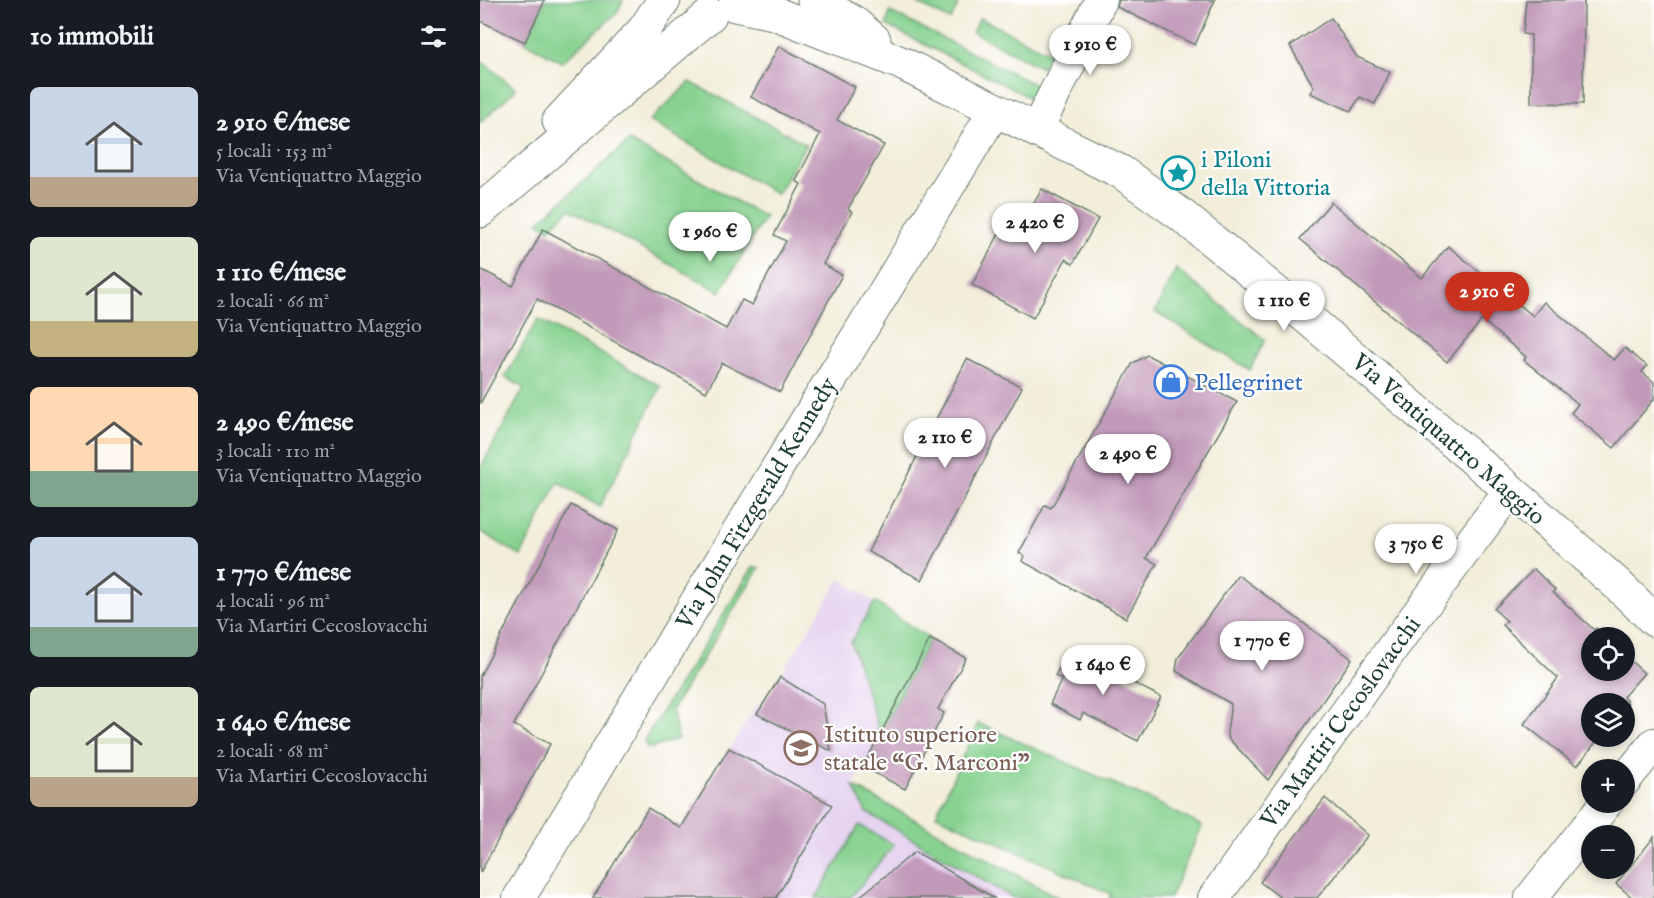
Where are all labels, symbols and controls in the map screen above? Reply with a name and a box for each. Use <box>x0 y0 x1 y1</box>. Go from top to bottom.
text: 10 immobili <box>30 20 154 53</box>
icon: filters <box>417 20 450 53</box>
pin: 1 910 € <box>1035 25 1145 76</box>
text: 1 910 € <box>1063 32 1117 57</box>
text: 2 910 €/mese <box>216 106 350 139</box>
icon: home <box>78 111 150 183</box>
text: 5 locali · 153 m² <box>216 139 333 164</box>
place label: i Piloni della Vittoria <box>1201 145 1331 204</box>
place icon: i Piloni della Vittoria <box>1160 155 1196 191</box>
text: Via Ventiquattro Maggio <box>216 164 422 189</box>
pin: 2 420 € <box>980 203 1090 254</box>
text: 2 420 € <box>1006 210 1064 235</box>
pin: 1 960 € <box>655 212 765 263</box>
text: 1 960 € <box>683 219 737 244</box>
text: 1 110 €/mese <box>216 256 346 289</box>
icon: home <box>78 261 150 333</box>
pin: 2 910 € <box>1432 272 1542 323</box>
text: 2 910 € <box>1459 279 1515 304</box>
pin: 1 110 € <box>1229 281 1339 332</box>
text: 1 110 € <box>1258 288 1310 313</box>
text: 2 locali · 66 m² <box>216 289 329 314</box>
text: Via Ventiquattro Maggio <box>216 314 422 339</box>
street label: Via Ventiquattro Maggio <box>1344 347 1551 533</box>
shop icon: Pellegrinet <box>1153 364 1189 400</box>
place label: Pellegrinet <box>1194 368 1303 399</box>
street label: Via John Fitzgerald Kennedy <box>669 372 845 636</box>
text: 2 490 €/mese <box>216 406 354 439</box>
icon: home <box>78 411 150 483</box>
pin: 2 110 € <box>890 418 1000 469</box>
text: 2 110 € <box>918 425 972 450</box>
pin: 2 490 € <box>1073 434 1183 485</box>
text: 3 locali · 110 m² <box>216 439 335 464</box>
text: 2 490 € <box>1099 441 1157 466</box>
text: Via Ventiquattro Maggio <box>216 464 422 489</box>
pin: 3 750 € <box>1361 524 1471 575</box>
text: 3 750 € <box>1389 531 1443 556</box>
text: 1 770 €/mese <box>216 556 351 589</box>
icon: home <box>78 561 150 633</box>
text: 4 locali · 96 m² <box>216 589 330 614</box>
street label: Via Martiri Cecoslovacchi <box>1253 611 1429 836</box>
text: Via Martiri Cecoslovacchi <box>216 614 428 639</box>
pin: 1 770 € <box>1207 621 1317 672</box>
map controls <box>1581 627 1635 879</box>
button: locate <box>1581 627 1635 681</box>
text: 1 770 € <box>1234 628 1290 653</box>
pin: 1 640 € <box>1048 645 1158 696</box>
text: 1 640 € <box>1075 652 1131 677</box>
button: layers <box>1581 693 1635 747</box>
text: 1 640 €/mese <box>216 706 351 739</box>
icon: home <box>78 711 150 783</box>
place label: Istituto superiore statale “G. Marconi” <box>824 720 1030 779</box>
school or university icon: Istituto superiore statale “G. Marconi” <box>783 730 819 766</box>
text: 2 locali · 68 m² <box>216 739 329 764</box>
button: + <box>1581 759 1635 813</box>
text: Via Martiri Cecoslovacchi <box>216 764 428 789</box>
button: − <box>1581 825 1635 879</box>

